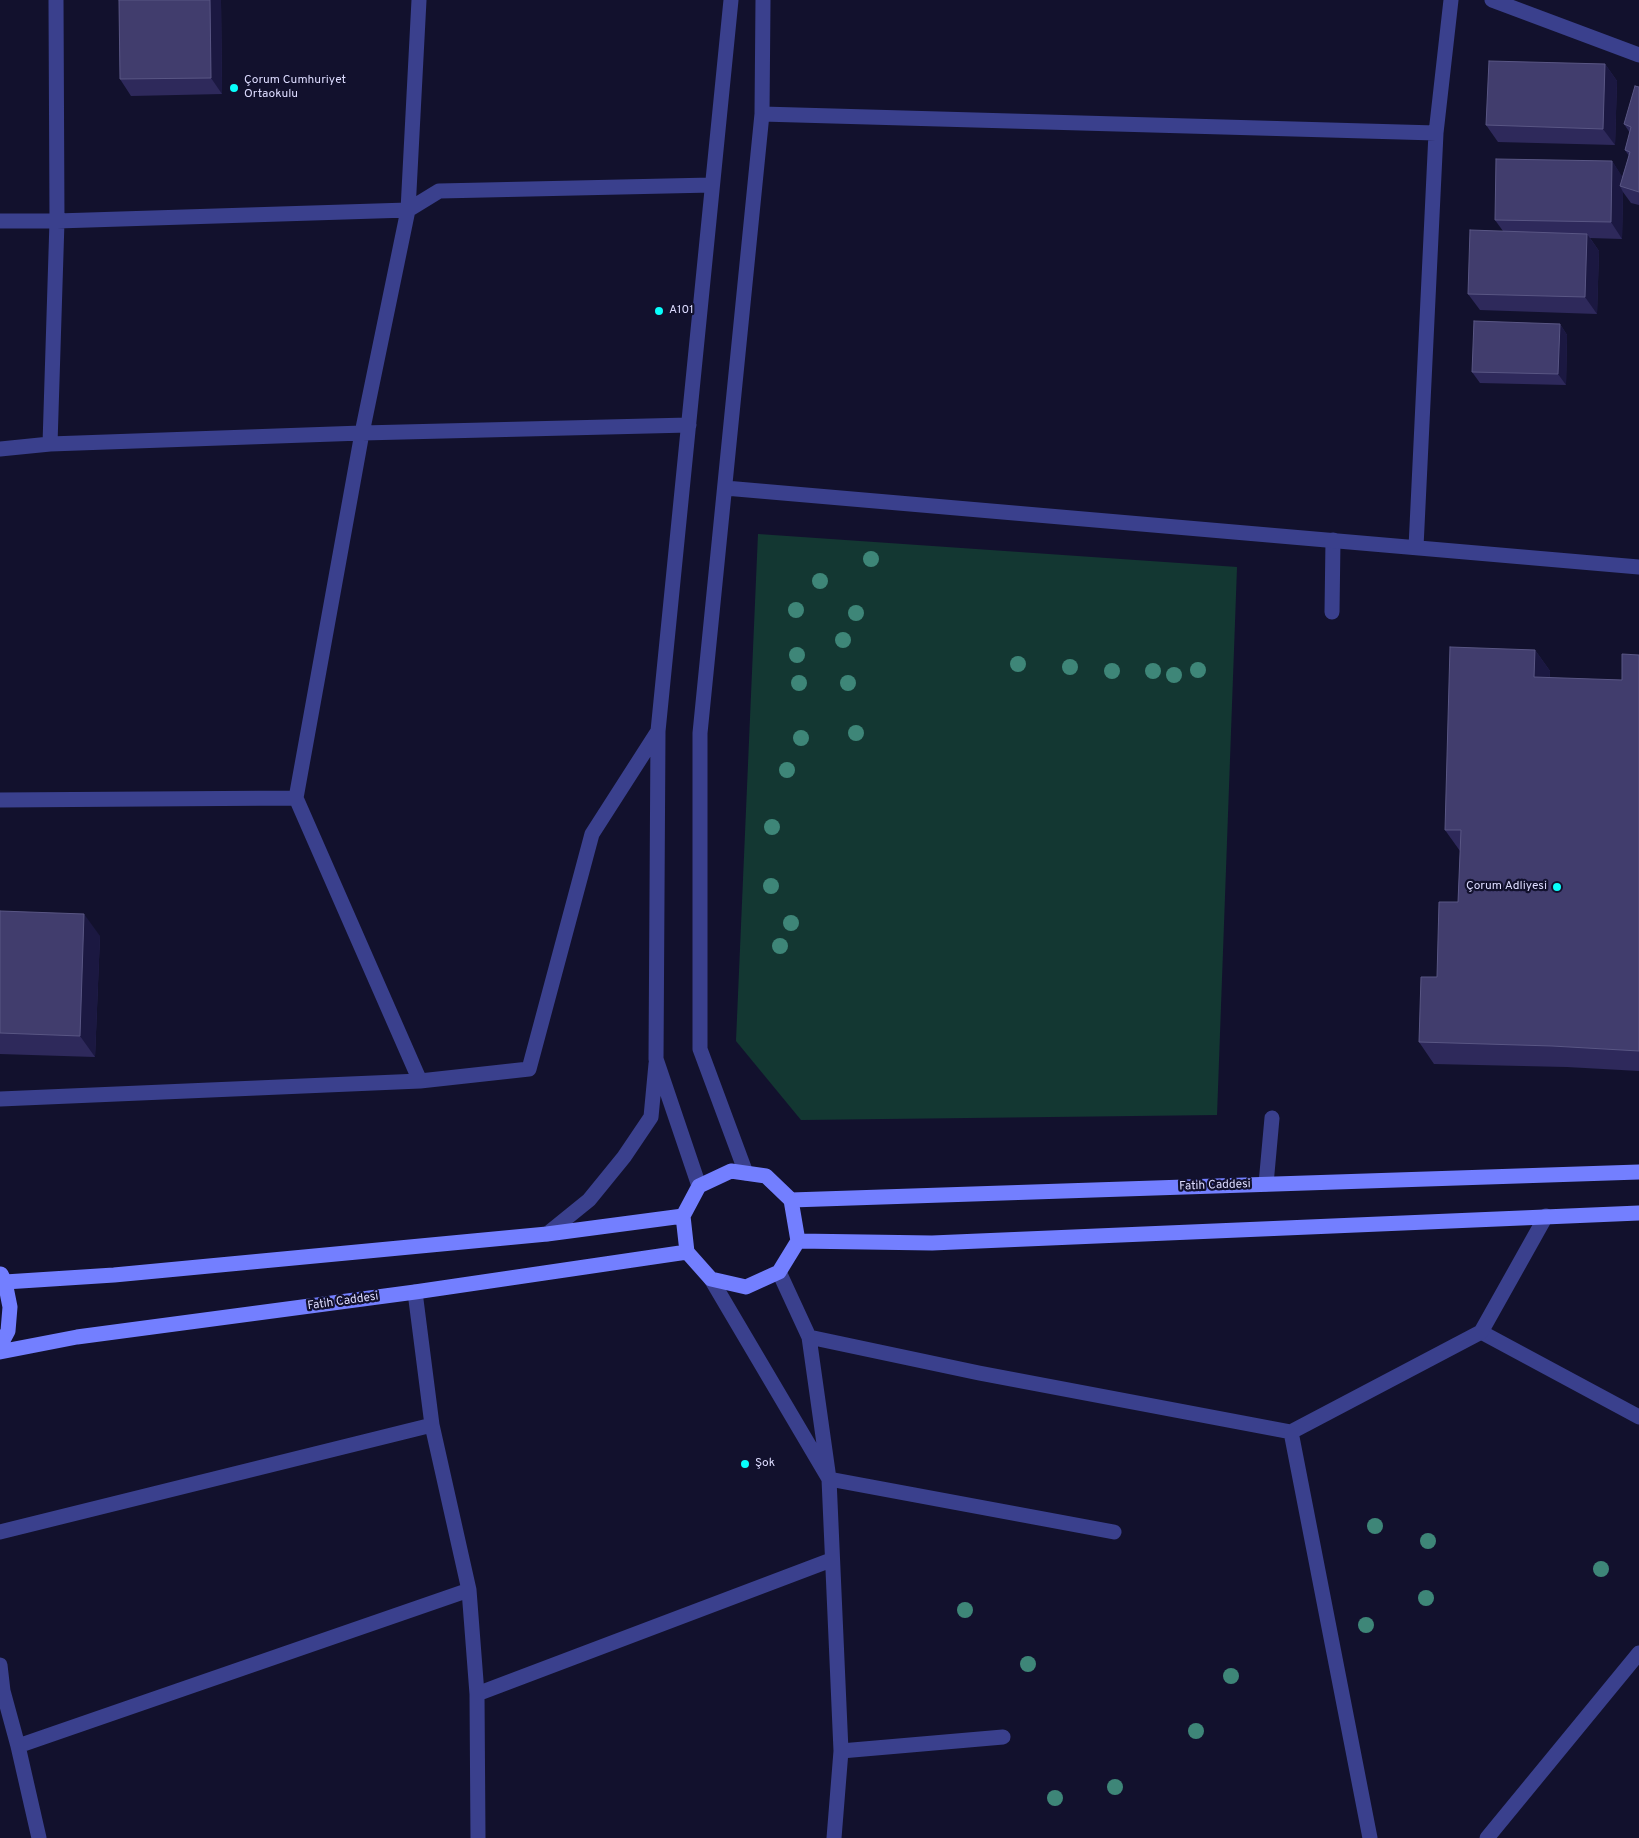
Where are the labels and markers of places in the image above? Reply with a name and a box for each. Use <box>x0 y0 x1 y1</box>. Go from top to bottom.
place label: Çorum Cumhuriyet Ortaokulu <box>244 74 346 102</box>
marker: Çorum Cumhuriyet Ortaokulu <box>228 82 240 94</box>
place label: A101 <box>669 304 694 318</box>
marker: A101 <box>653 305 665 317</box>
place label: Çorum Adliyesi <box>1466 880 1547 894</box>
marker: Çorum Adliyesi <box>1551 881 1563 893</box>
place label: Şok <box>755 1457 775 1471</box>
marker: Şok <box>739 1458 751 1470</box>

